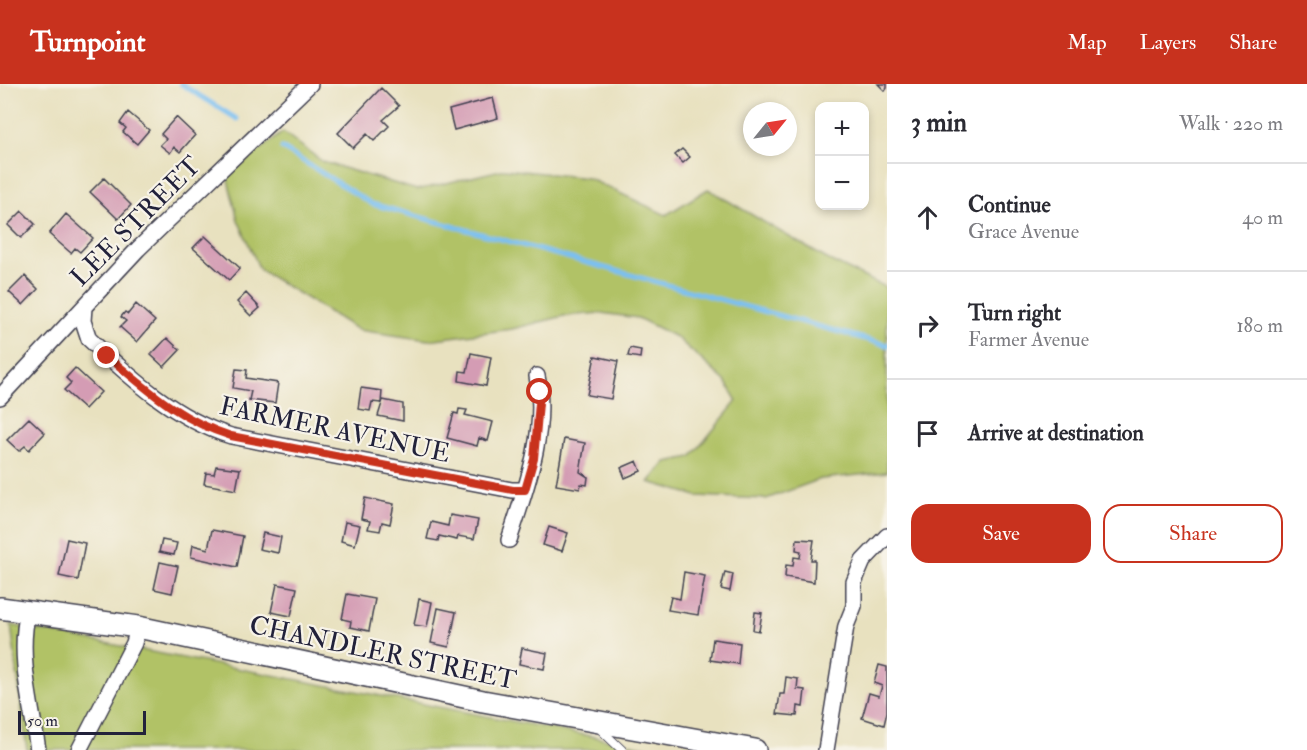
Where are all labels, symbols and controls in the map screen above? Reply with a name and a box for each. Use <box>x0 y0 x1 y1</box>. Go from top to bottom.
text: Turnpoint <box>30 25 146 60</box>
text: Map <box>1067 29 1107 56</box>
text: Layers <box>1140 29 1196 56</box>
text: Share <box>1229 29 1277 56</box>
north arrow <box>743 102 797 156</box>
map controls <box>815 102 869 210</box>
button: + <box>815 102 869 156</box>
text: 3 min <box>911 107 967 139</box>
text: Walk · 220 m <box>1179 111 1283 136</box>
street label: LEE STREET <box>64 150 207 293</box>
button: − <box>815 156 869 210</box>
text: Continue <box>968 191 1051 219</box>
icon: ahead <box>911 201 944 234</box>
text: 40 m <box>1242 205 1283 230</box>
text: Grace Avenue <box>968 219 1079 244</box>
text: Turn right <box>968 299 1061 327</box>
icon: right <box>911 309 944 342</box>
text: 180 m <box>1236 313 1283 338</box>
text: Farmer Avenue <box>968 327 1089 352</box>
route end <box>93 342 119 368</box>
route start <box>526 378 552 404</box>
street label: FARMER AVENUE <box>217 390 453 470</box>
icon: arrive <box>911 417 944 450</box>
text: Arrive at destination <box>968 419 1144 447</box>
button: Save <box>911 504 1091 563</box>
button: Share <box>1103 504 1283 563</box>
street label: CHANDLER STREET <box>246 609 519 697</box>
scale bar <box>18 708 146 736</box>
text: 50 m <box>27 711 58 731</box>

